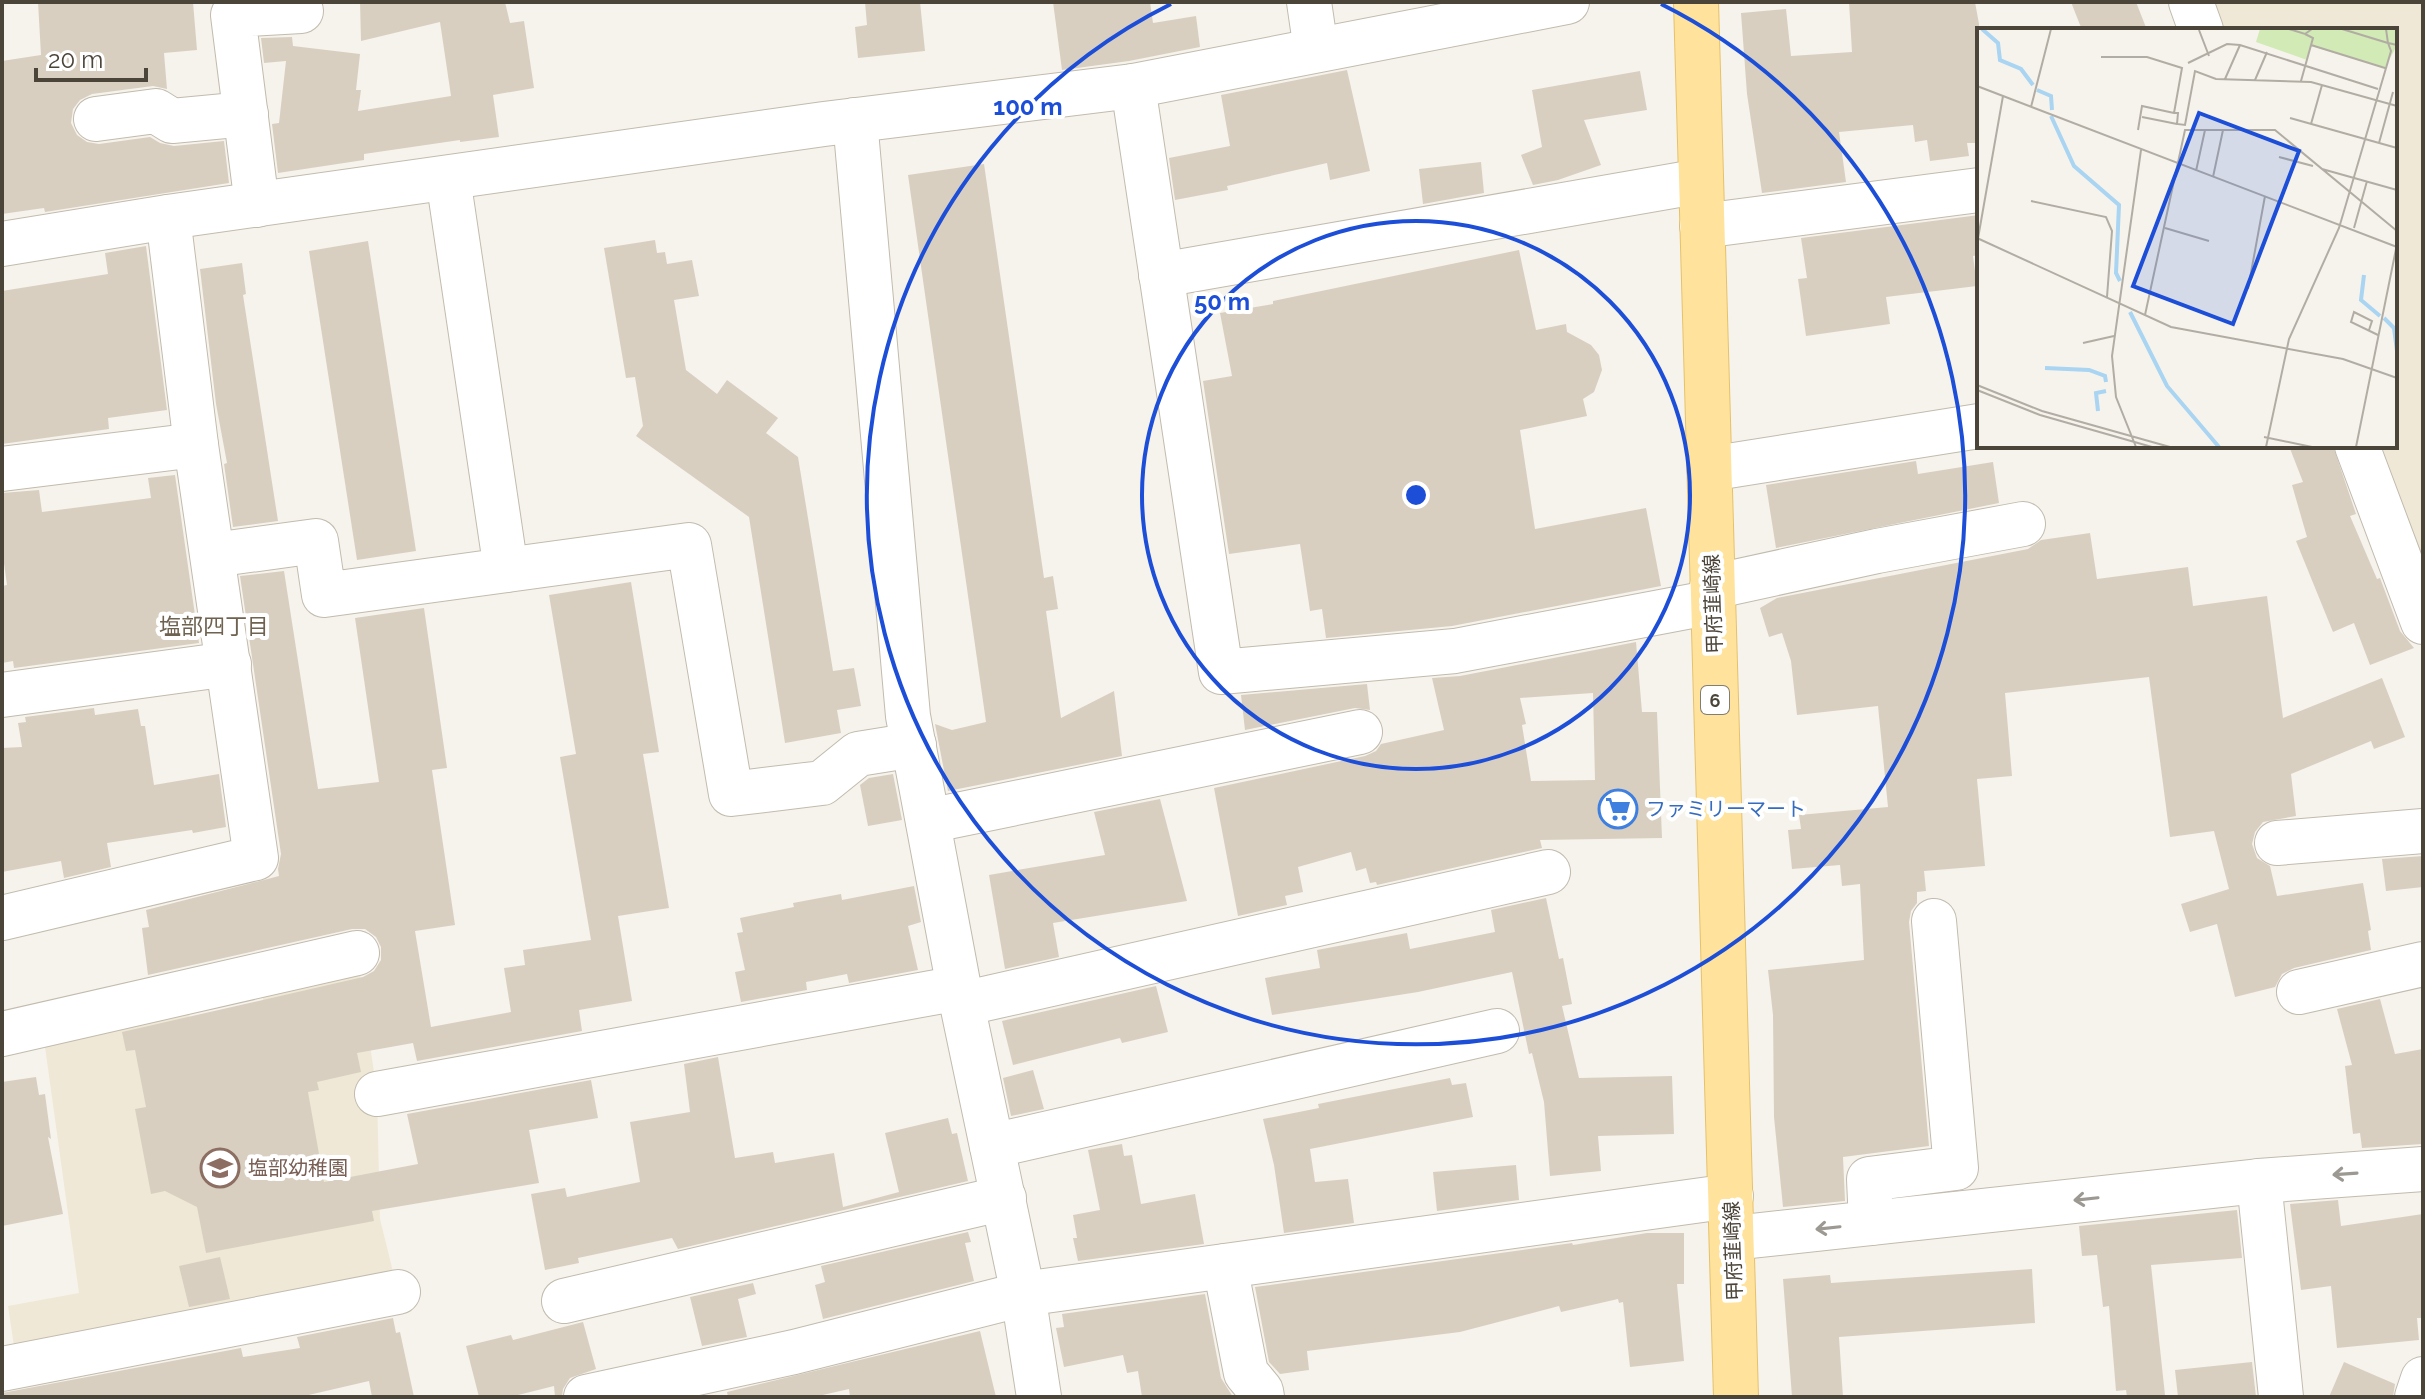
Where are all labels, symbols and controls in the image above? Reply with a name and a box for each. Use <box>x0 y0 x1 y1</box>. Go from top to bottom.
inset map <box>1977 28 2397 448</box>
scale bar <box>36 32 146 82</box>
text: 20 m <box>48 45 103 74</box>
text: 100 m <box>993 92 1063 121</box>
text: 50 m <box>1194 287 1250 316</box>
centre of rings <box>1402 481 1430 509</box>
street label: 甲府韮崎線 <box>1699 554 1727 654</box>
district label: 塩部四丁目 <box>159 613 269 639</box>
road number: 6 <box>1701 686 1729 714</box>
supermarket icon: ファミリーマート <box>1597 788 1639 830</box>
place label: ファミリーマート <box>1646 797 1806 821</box>
school or university icon: 塩部幼稚園 <box>199 1147 241 1189</box>
place label: 塩部幼稚園 <box>248 1156 348 1180</box>
one-way arrow <box>2332 1167 2359 1182</box>
one-way arrow <box>2074 1192 2100 1207</box>
street label: 甲府韮崎線 <box>1719 1201 1747 1301</box>
one-way arrow <box>1815 1220 1842 1235</box>

